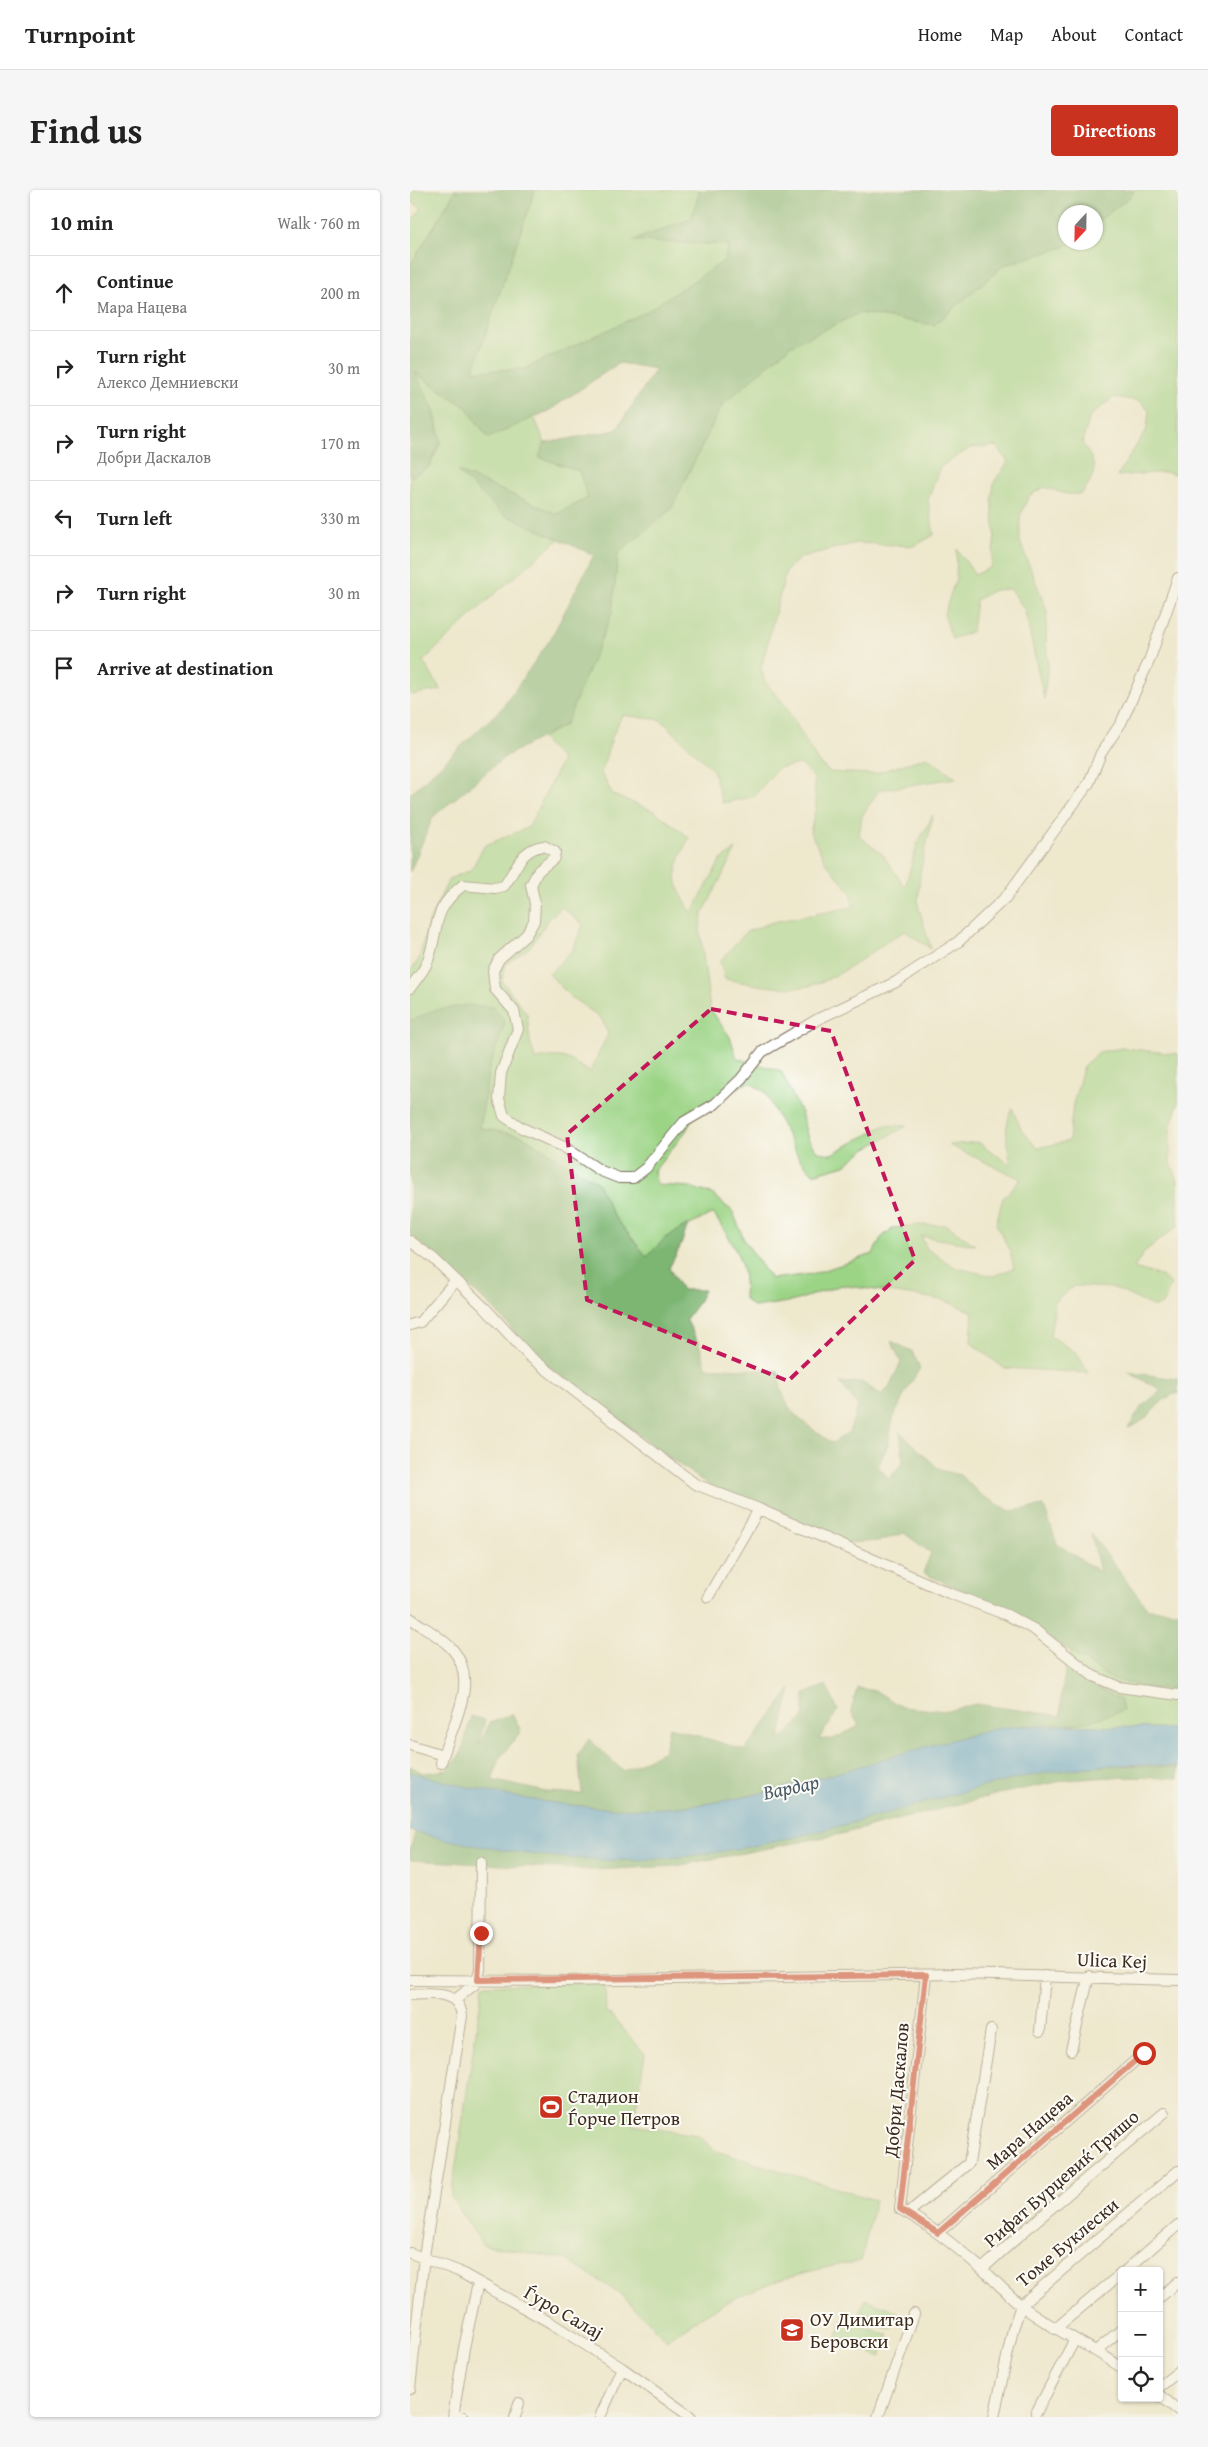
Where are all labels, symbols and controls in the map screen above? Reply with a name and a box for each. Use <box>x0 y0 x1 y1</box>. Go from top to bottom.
text: Turnpoint <box>25 17 135 52</box>
text: Home <box>918 21 962 48</box>
text: Map <box>990 21 1023 48</box>
text: About <box>1051 21 1097 48</box>
text: Contact <box>1125 21 1183 48</box>
text: Find us <box>30 105 143 156</box>
button: Directions <box>1051 105 1178 156</box>
north arrow <box>1058 205 1103 250</box>
text: 10 min <box>50 207 113 238</box>
text: Walk · 760 m <box>277 211 360 235</box>
text: Continue <box>97 267 174 295</box>
icon: ahead <box>50 279 78 307</box>
text: 200 m <box>320 281 360 305</box>
text: Мара Нацева <box>97 295 187 319</box>
text: Turn right <box>97 342 186 370</box>
icon: right <box>50 354 78 382</box>
text: 30 m <box>328 356 360 380</box>
text: Алексо Демниевски <box>97 370 238 394</box>
text: Turn right <box>97 417 186 445</box>
icon: right <box>50 429 78 457</box>
text: 170 m <box>320 431 360 455</box>
text: Добри Даскалов <box>97 445 211 469</box>
icon: left <box>50 504 78 532</box>
text: Turn left <box>97 504 172 532</box>
text: 330 m <box>320 506 360 530</box>
icon: right <box>50 579 78 607</box>
text: Turn right <box>97 579 186 607</box>
text: 30 m <box>328 581 360 605</box>
icon: arrive <box>50 654 78 682</box>
text: Arrive at destination <box>97 654 273 682</box>
water label: Вардар <box>759 1766 822 1807</box>
route end <box>470 1922 493 1945</box>
street label: Ulica Kej <box>1077 1945 1147 1975</box>
street label: Добри Даскалов <box>876 2021 916 2160</box>
route start <box>1133 2042 1156 2065</box>
place label: Стадион Ѓорче Петров <box>568 2082 680 2132</box>
street label: Мара Нацева <box>979 2084 1079 2176</box>
sports icon: Стадион Ѓорче Петров <box>538 2094 564 2120</box>
street label: Рифат Бурџевиќ Тришо <box>977 2103 1145 2253</box>
street label: Томе Буклески <box>1010 2191 1124 2293</box>
map controls <box>1118 2267 1163 2402</box>
button: + <box>1118 2267 1163 2312</box>
street label: Ѓуро Салај <box>519 2278 609 2346</box>
place label: ОУ Димитар Беровски <box>810 2305 914 2355</box>
button: − <box>1118 2312 1163 2357</box>
school or university icon: ОУ Димитар Беровски <box>779 2317 805 2343</box>
button: locate <box>1118 2357 1163 2402</box>

